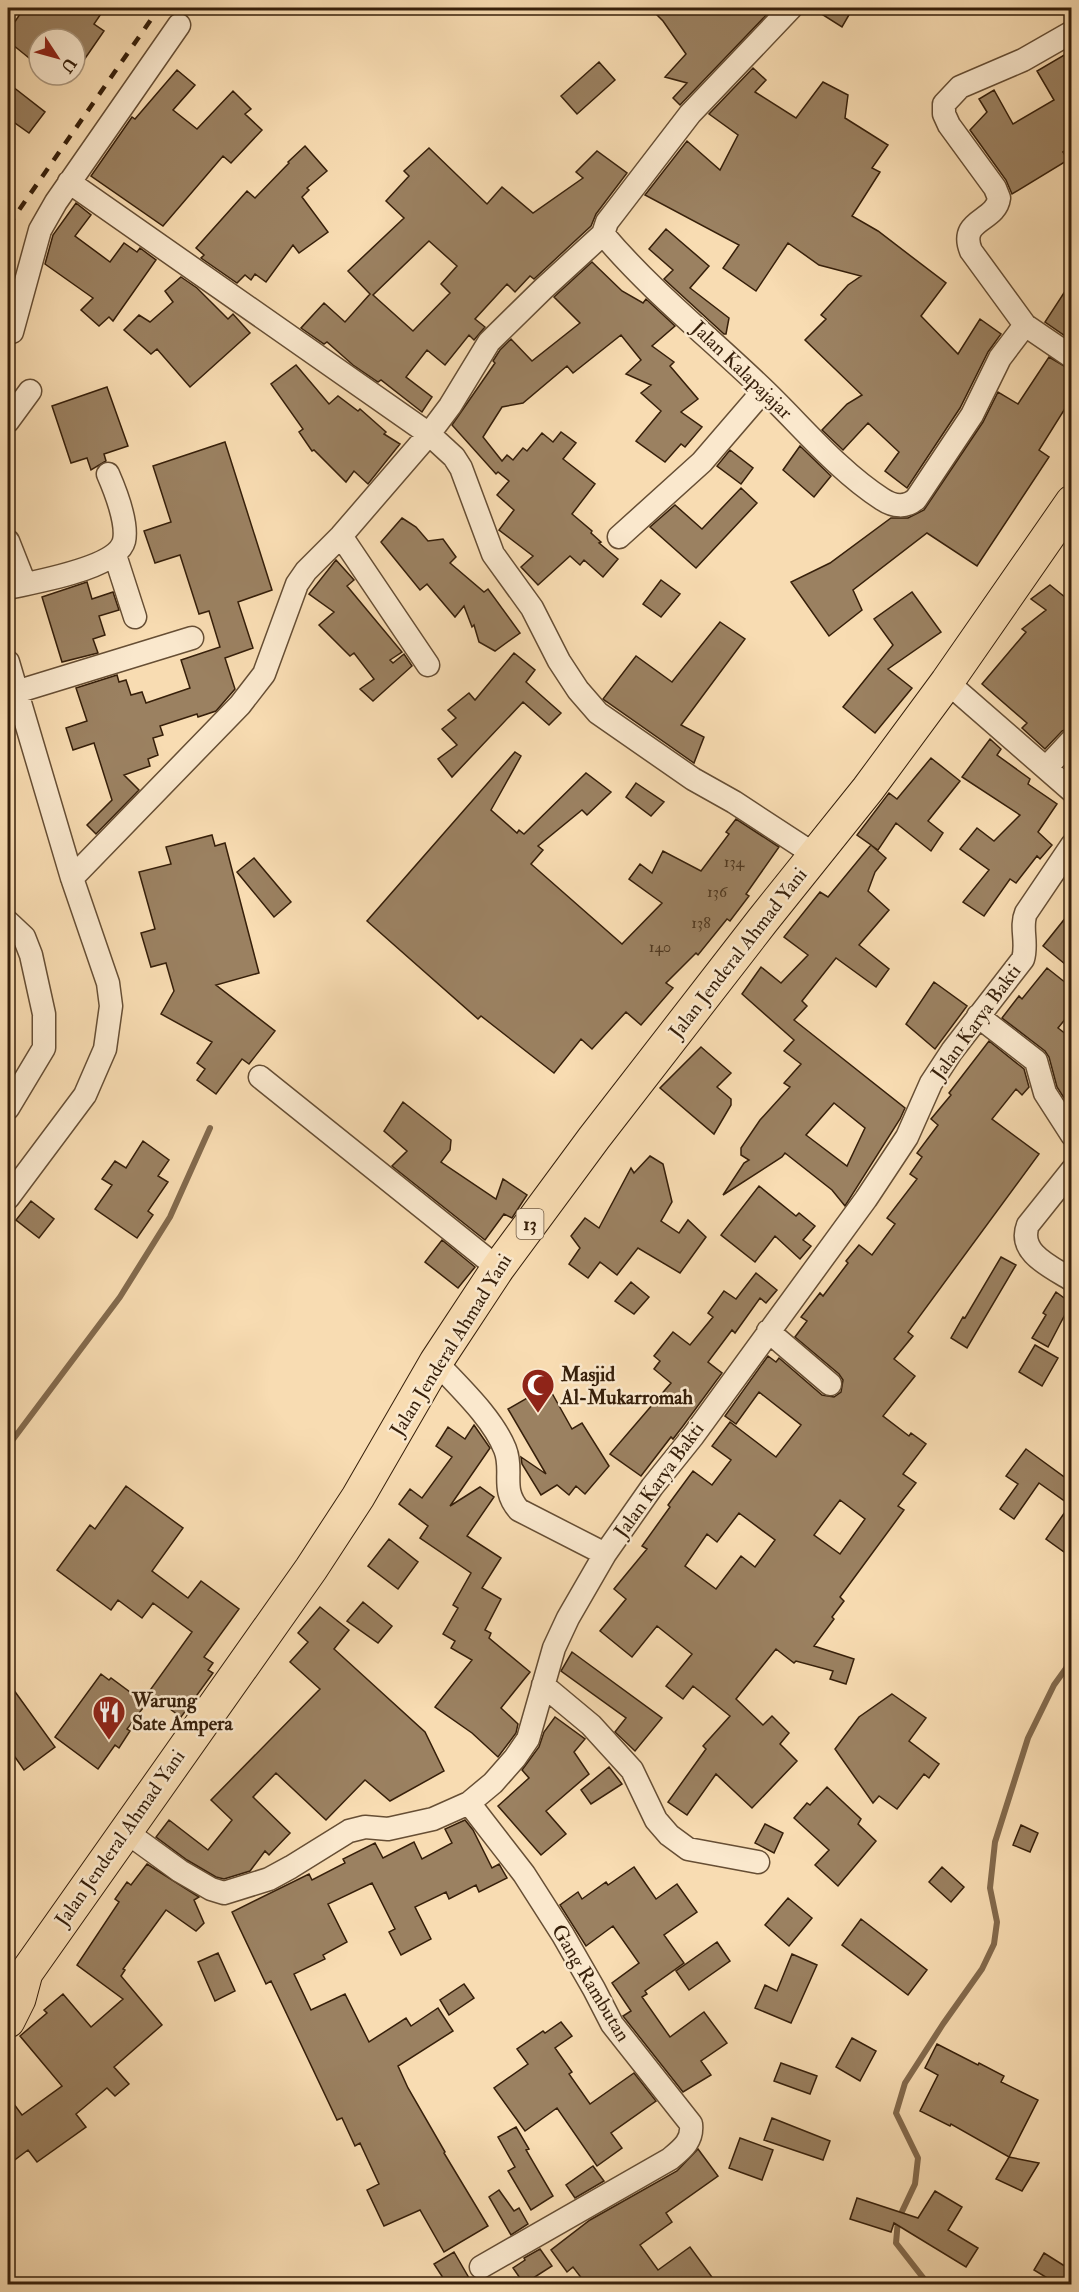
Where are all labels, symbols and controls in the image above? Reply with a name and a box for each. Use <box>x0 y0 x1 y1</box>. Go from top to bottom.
north arrow <box>27 27 87 87</box>
text: U <box>56 54 80 77</box>
street label: Jalan Kalapajajar <box>685 315 798 426</box>
house number: 134 <box>724 852 746 872</box>
street label: Jalan Jenderal Ahmad Yani <box>663 863 813 1044</box>
house number: 136 <box>707 882 728 902</box>
house number: 138 <box>691 913 711 933</box>
house number: 140 <box>649 937 671 957</box>
street label: Jalan Karya Bakti <box>925 959 1026 1086</box>
road number: 13 <box>516 1209 544 1239</box>
street label: Jalan Jenderal Ahmad Yani <box>384 1249 517 1442</box>
place label: Masjid Al-Mukarromah <box>560 1362 693 1410</box>
mosque icon: Masjid Al-Mukarromah <box>520 1367 556 1414</box>
street label: Jalan Karya Bakti <box>608 1417 709 1544</box>
place label: Warung Sate Ampera <box>131 1688 233 1737</box>
restaurant icon: Warung Sate Ampera <box>91 1694 127 1741</box>
street label: Jalan Jenderal Ahmad Yani <box>49 1745 191 1932</box>
street label: Gang Rambutan <box>546 1920 636 2046</box>

